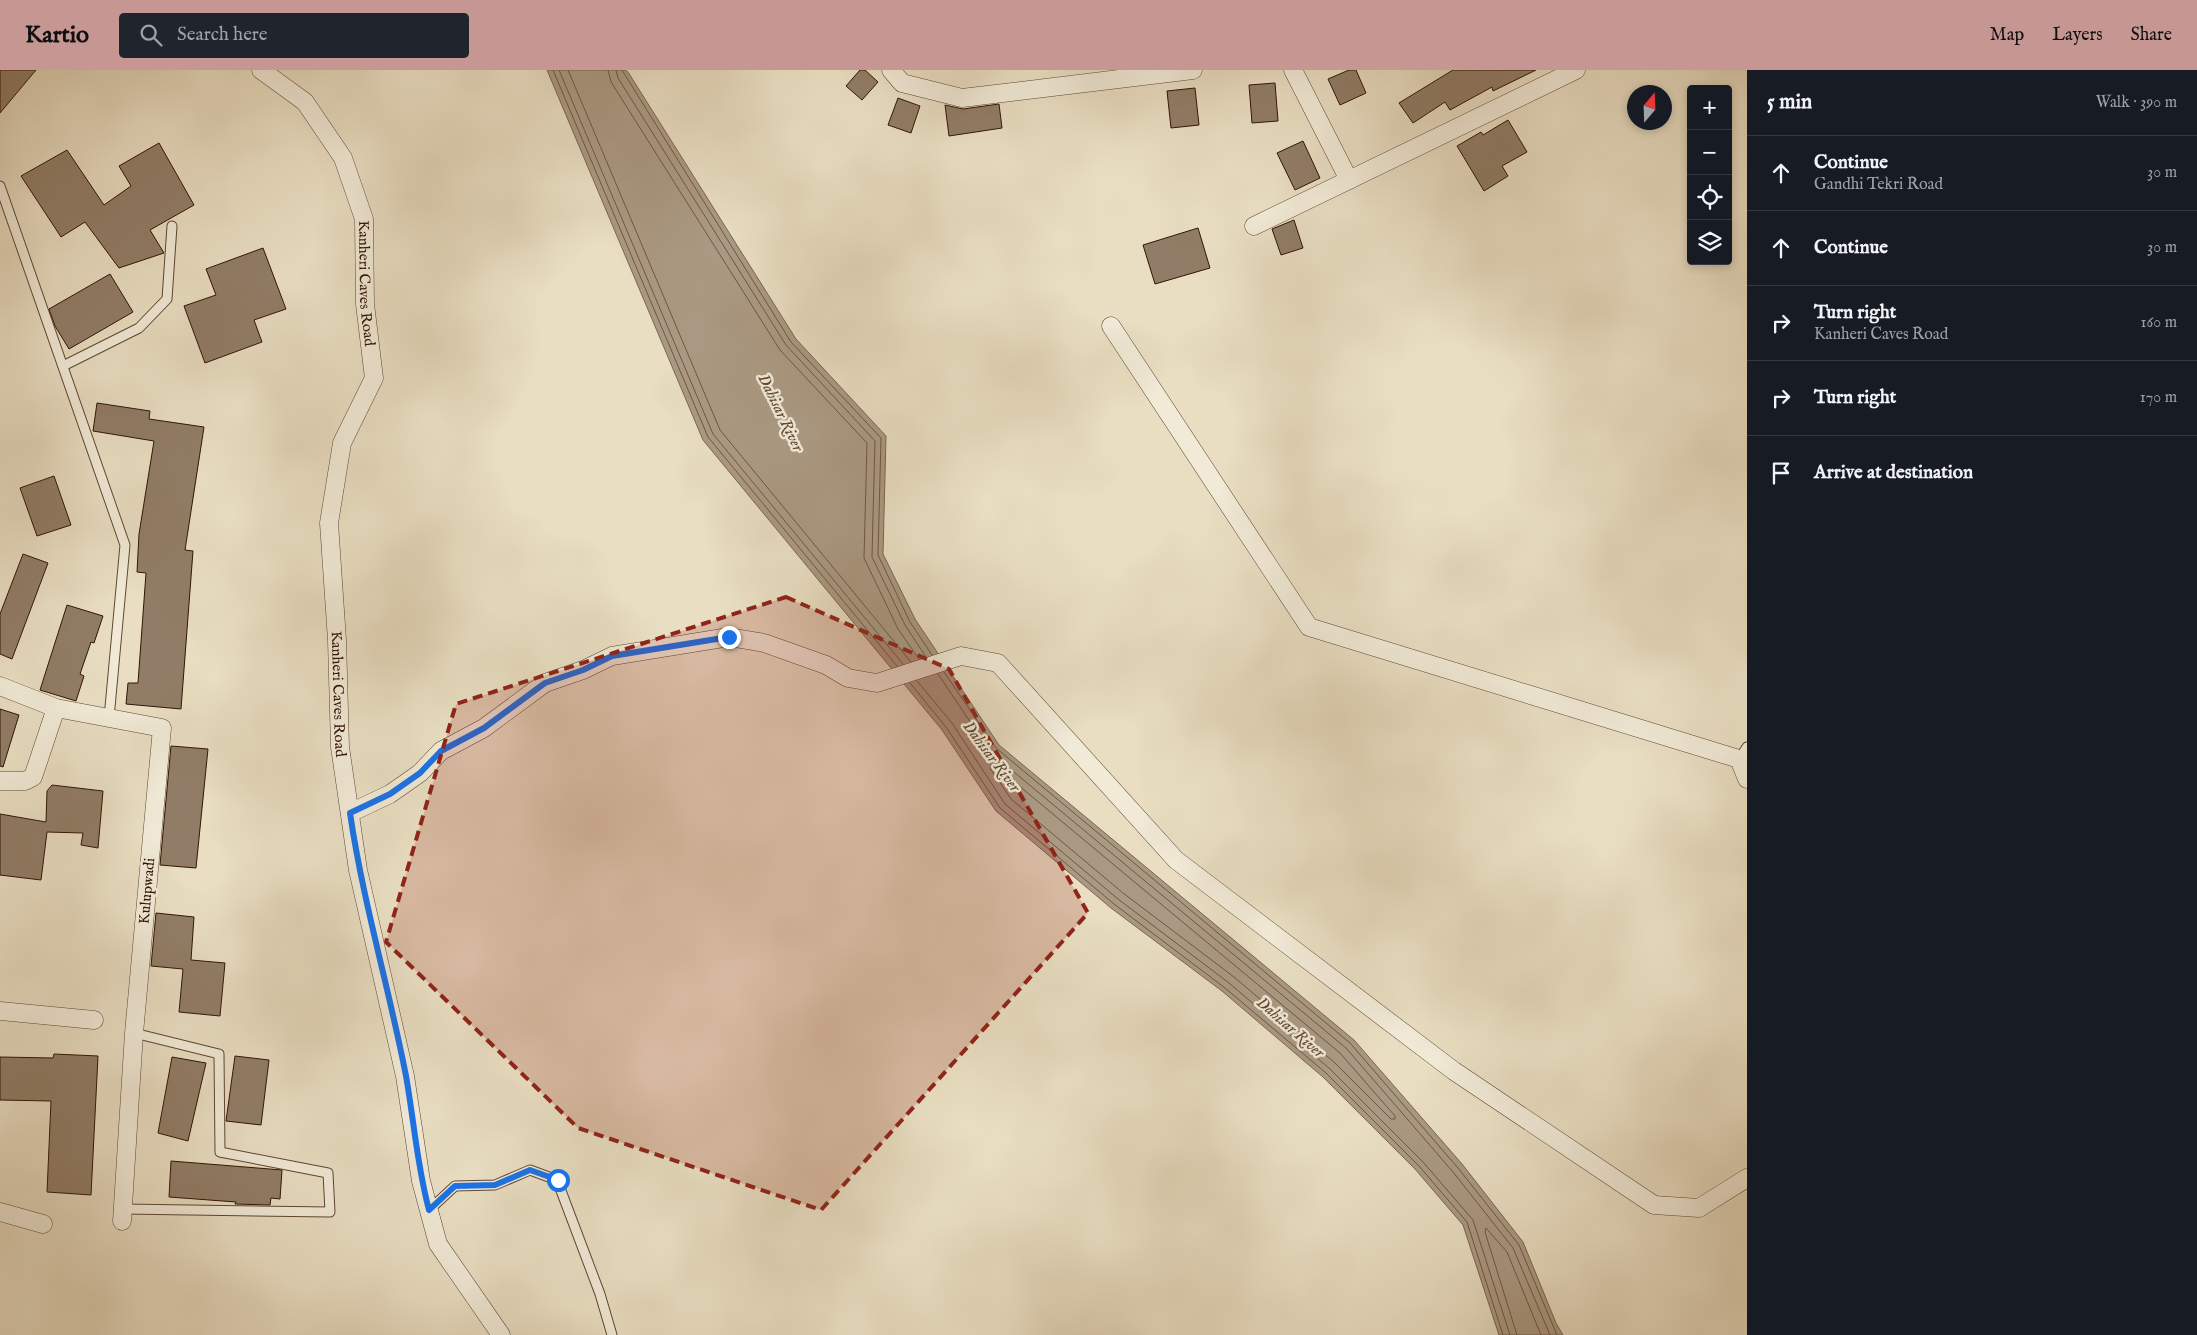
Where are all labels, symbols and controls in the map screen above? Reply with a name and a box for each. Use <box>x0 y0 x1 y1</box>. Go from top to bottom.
search box <box>119 13 469 58</box>
text: Kartio <box>25 20 89 51</box>
icon: search <box>137 21 165 49</box>
text: Search here <box>177 23 268 47</box>
text: Map <box>1990 24 2024 47</box>
text: Layers <box>2052 24 2103 47</box>
text: Share <box>2131 24 2172 47</box>
north arrow <box>1627 85 1672 130</box>
map controls <box>1687 85 1732 265</box>
button: + <box>1687 85 1732 130</box>
text: 5 min <box>1767 89 1812 116</box>
text: Walk · 390 m <box>2096 93 2177 113</box>
button: − <box>1687 130 1732 175</box>
text: Continue <box>1814 151 1888 175</box>
icon: ahead <box>1767 159 1795 187</box>
text: 30 m <box>2147 163 2177 183</box>
button: locate <box>1687 175 1732 220</box>
text: Gandhi Tekri Road <box>1814 175 1943 195</box>
street label: Kanheri Caves Road <box>355 220 380 348</box>
button: layers <box>1687 220 1732 265</box>
icon: ahead <box>1767 234 1795 262</box>
text: Continue <box>1814 236 1888 260</box>
text: 30 m <box>2147 238 2177 258</box>
text: Turn right <box>1814 301 1896 325</box>
icon: right <box>1767 309 1795 337</box>
text: 160 m <box>2141 313 2177 333</box>
text: Kanheri Caves Road <box>1814 325 1948 345</box>
water label: Dahisar River <box>753 371 808 456</box>
icon: right <box>1767 384 1795 412</box>
text: Turn right <box>1814 386 1896 410</box>
text: 170 m <box>2140 388 2177 408</box>
icon: arrive <box>1767 459 1795 487</box>
text: Arrive at destination <box>1814 461 1973 485</box>
route end <box>718 626 741 649</box>
street label: Kanheri Caves Road <box>327 630 351 759</box>
water label: Dahisar River <box>958 718 1025 798</box>
street label: Kulupwadi <box>135 857 159 925</box>
water label: Dahisar River <box>1252 993 1329 1064</box>
route start <box>547 1169 570 1192</box>

